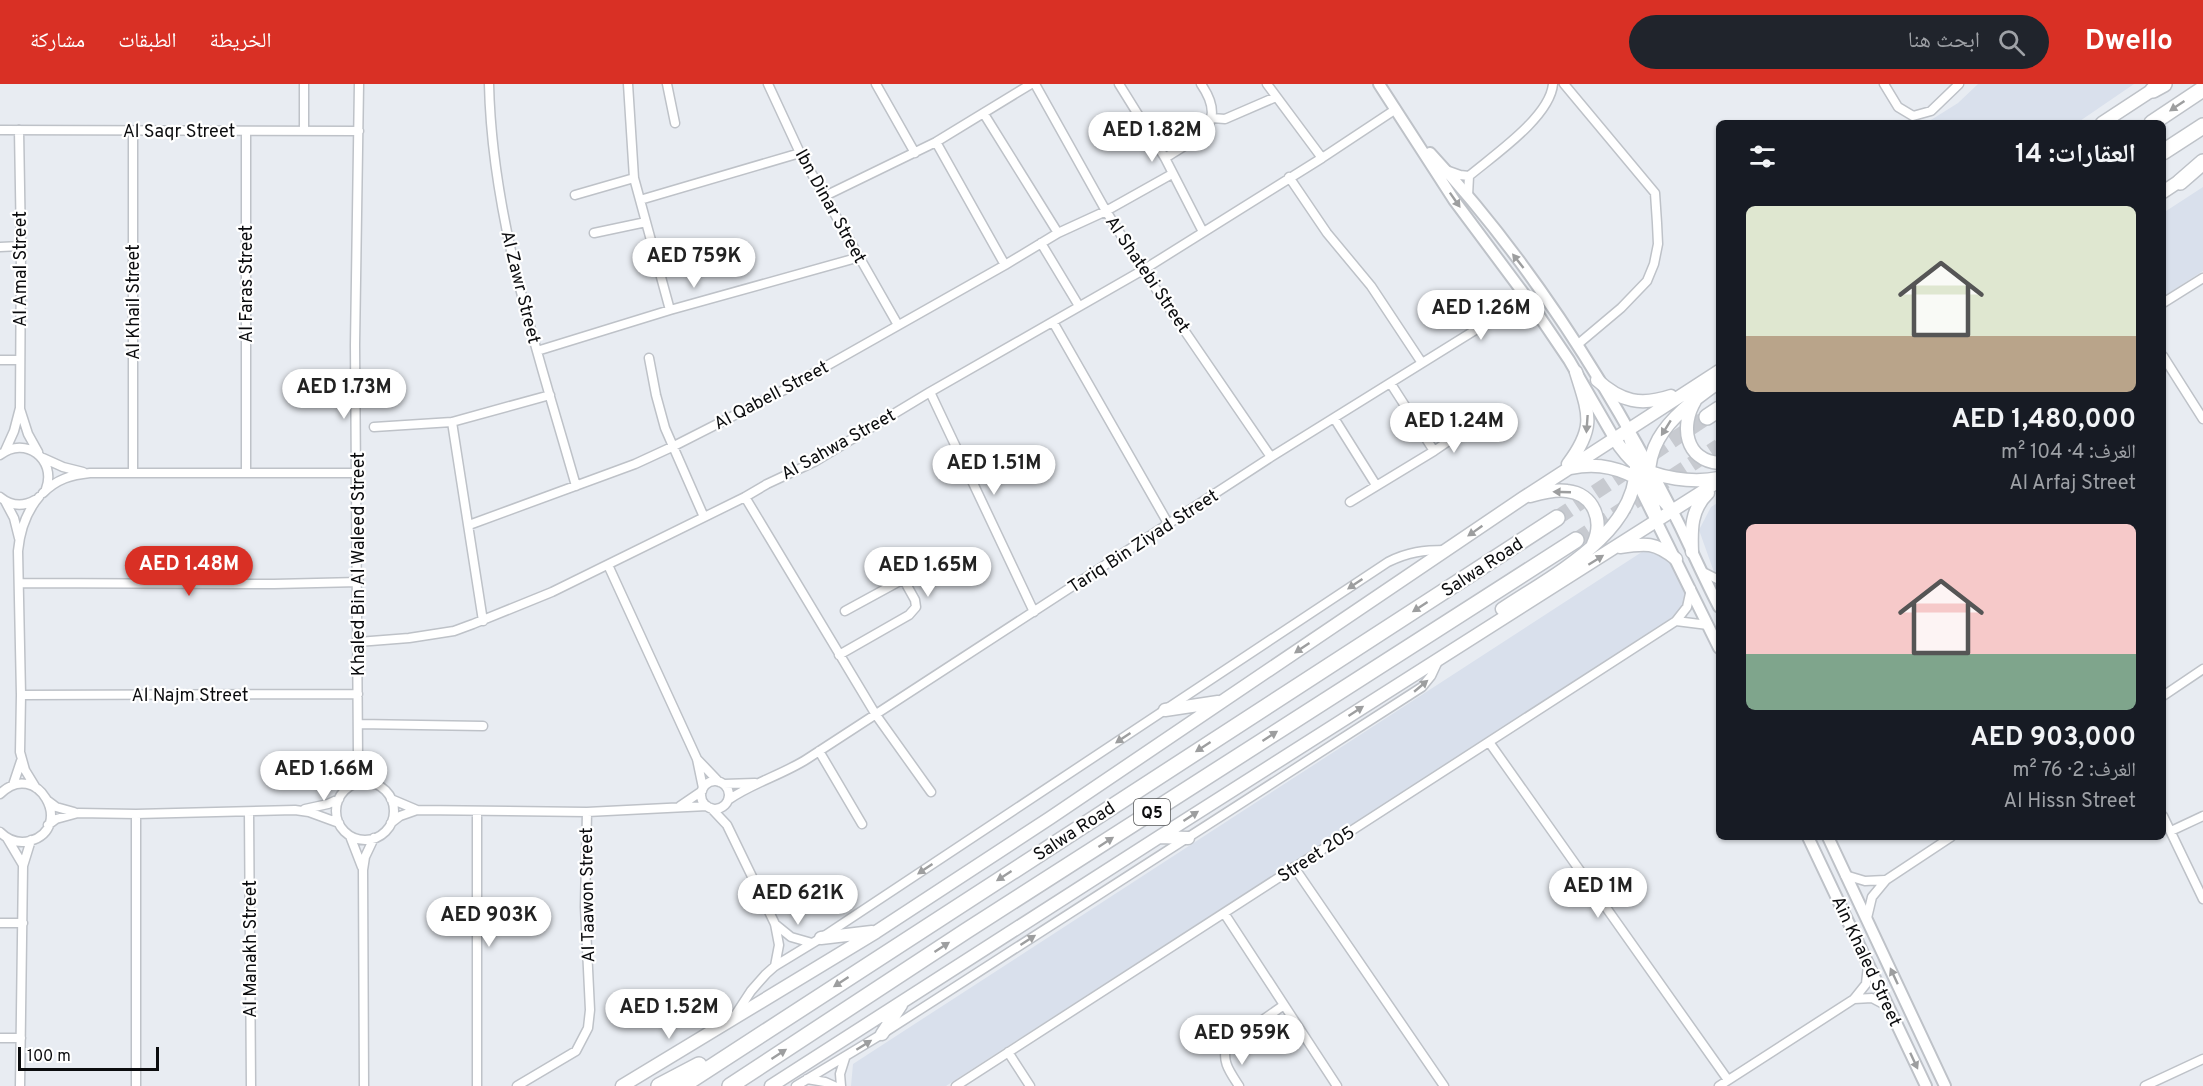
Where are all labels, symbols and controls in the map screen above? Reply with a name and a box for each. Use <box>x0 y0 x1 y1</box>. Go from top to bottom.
search box <box>1629 15 2049 69</box>
text: Dwello <box>2085 24 2173 60</box>
icon: search <box>1995 26 2028 59</box>
text: مشاركة <box>30 28 85 55</box>
text: الطبقات <box>118 28 177 55</box>
text: الخريطة <box>210 28 271 55</box>
text: ابحث هنا <box>1908 28 1980 55</box>
one-way arrow <box>2170 100 2186 112</box>
pin: AED 1.82M <box>1083 112 1221 163</box>
text: AED 1.82M <box>1102 118 1202 144</box>
street label: Al Saqr Street <box>123 121 235 144</box>
text: العقارات: 14 <box>2015 139 2136 172</box>
icon: filters <box>1746 140 1779 173</box>
street label: Ibn Dinar Street <box>789 146 871 268</box>
one-way arrow <box>1449 191 1461 207</box>
street label: Al Amal Street <box>10 211 33 327</box>
street label: Al Shatebi Street <box>1099 212 1194 338</box>
street label: Al Faras Street <box>236 225 259 343</box>
street label: Al Zawr Street <box>494 228 545 346</box>
pin: AED 759K <box>632 238 756 289</box>
street label: Al Khail Street <box>123 244 146 360</box>
text: AED 759K <box>646 244 742 270</box>
icon: home <box>1887 245 1995 353</box>
one-way arrow <box>1513 254 1525 269</box>
pin: AED 1.26M <box>1412 290 1550 341</box>
text: AED 1.26M <box>1431 296 1531 322</box>
street label: Al Qabell Street <box>710 356 833 436</box>
pin: AED 1.73M <box>275 369 413 420</box>
text: AED 1.73M <box>296 375 392 401</box>
pin: AED 1.24M <box>1385 403 1523 454</box>
street label: Al Sahwa Street <box>777 404 900 486</box>
text: AED 1,480,000 <box>1952 404 2136 437</box>
text: AED 1.24M <box>1404 409 1504 435</box>
one-way arrow <box>1582 414 1592 433</box>
one-way arrow <box>1660 420 1672 436</box>
text: الغرف: 4 · 104 m² <box>2001 440 2136 466</box>
pin: AED 1.51M <box>925 445 1063 496</box>
text: AED 1.51M <box>946 451 1042 477</box>
street label: Khaled Bin Al Waleed Street <box>348 452 371 676</box>
text: Al Arfaj Street <box>2009 471 2136 497</box>
street label: Tariq Bin Ziyad Street <box>1064 485 1223 599</box>
one-way arrow <box>1553 487 1572 497</box>
one-way arrow <box>1467 525 1483 537</box>
street label: Salwa Road <box>1438 533 1528 603</box>
pin: AED 1.48M <box>120 546 258 597</box>
pin: AED 1.65M <box>859 547 997 598</box>
text: AED 1.48M <box>139 552 239 578</box>
text: AED 1.65M <box>878 553 978 579</box>
one-way arrow <box>1588 554 1604 565</box>
icon: home <box>1887 563 1995 671</box>
one-way arrow <box>1347 578 1363 589</box>
one-way arrow <box>1412 601 1428 612</box>
one-way arrow <box>1294 643 1310 654</box>
one-way arrow <box>1413 679 1429 692</box>
street label: Al Najm Street <box>132 685 248 708</box>
one-way arrow <box>1348 705 1364 716</box>
text: AED 903,000 <box>1970 722 2136 755</box>
one-way arrow <box>1262 731 1278 742</box>
one-way arrow <box>1115 732 1131 744</box>
one-way arrow <box>1196 741 1212 753</box>
pin: AED 1.66M <box>255 751 393 802</box>
text: AED 1.66M <box>274 757 374 783</box>
text: الغرف: 2 · 76 m² <box>2013 758 2136 784</box>
text: Al Hissn Street <box>2004 789 2136 815</box>
street label: Salwa Road <box>1030 797 1120 867</box>
road number: Q5 <box>1134 799 1170 825</box>
one-way arrow <box>1183 810 1200 821</box>
street label: Street 205 <box>1274 822 1360 889</box>
street label: Al Taawon Street <box>576 827 601 963</box>
one-way arrow <box>1098 836 1114 847</box>
one-way arrow <box>917 863 933 874</box>
pin: AED 1M <box>1549 868 1647 919</box>
one-way arrow <box>996 870 1013 881</box>
text: AED 1M <box>1563 874 1633 900</box>
pin: AED 621K <box>736 875 860 926</box>
street label: Al Manakh Street <box>240 880 263 1018</box>
text: AED 621K <box>752 881 844 907</box>
street label: Ain Khaled Street <box>1825 893 1906 1031</box>
pin: AED 903K <box>427 897 551 948</box>
text: AED 903K <box>440 903 538 929</box>
one-way arrow <box>1020 934 1036 946</box>
one-way arrow <box>933 942 950 953</box>
one-way arrow <box>1889 967 1898 984</box>
one-way arrow <box>832 976 849 987</box>
pin: AED 1.52M <box>600 989 738 1040</box>
text: AED 1.52M <box>619 995 719 1021</box>
pin: AED 959K <box>1180 1015 1304 1066</box>
text: AED 959K <box>1194 1021 1290 1047</box>
one-way arrow <box>856 1040 872 1051</box>
scale bar <box>18 1044 159 1072</box>
text: 100 m <box>27 1047 71 1067</box>
one-way arrow <box>770 1048 786 1060</box>
one-way arrow <box>1909 1052 1918 1069</box>

